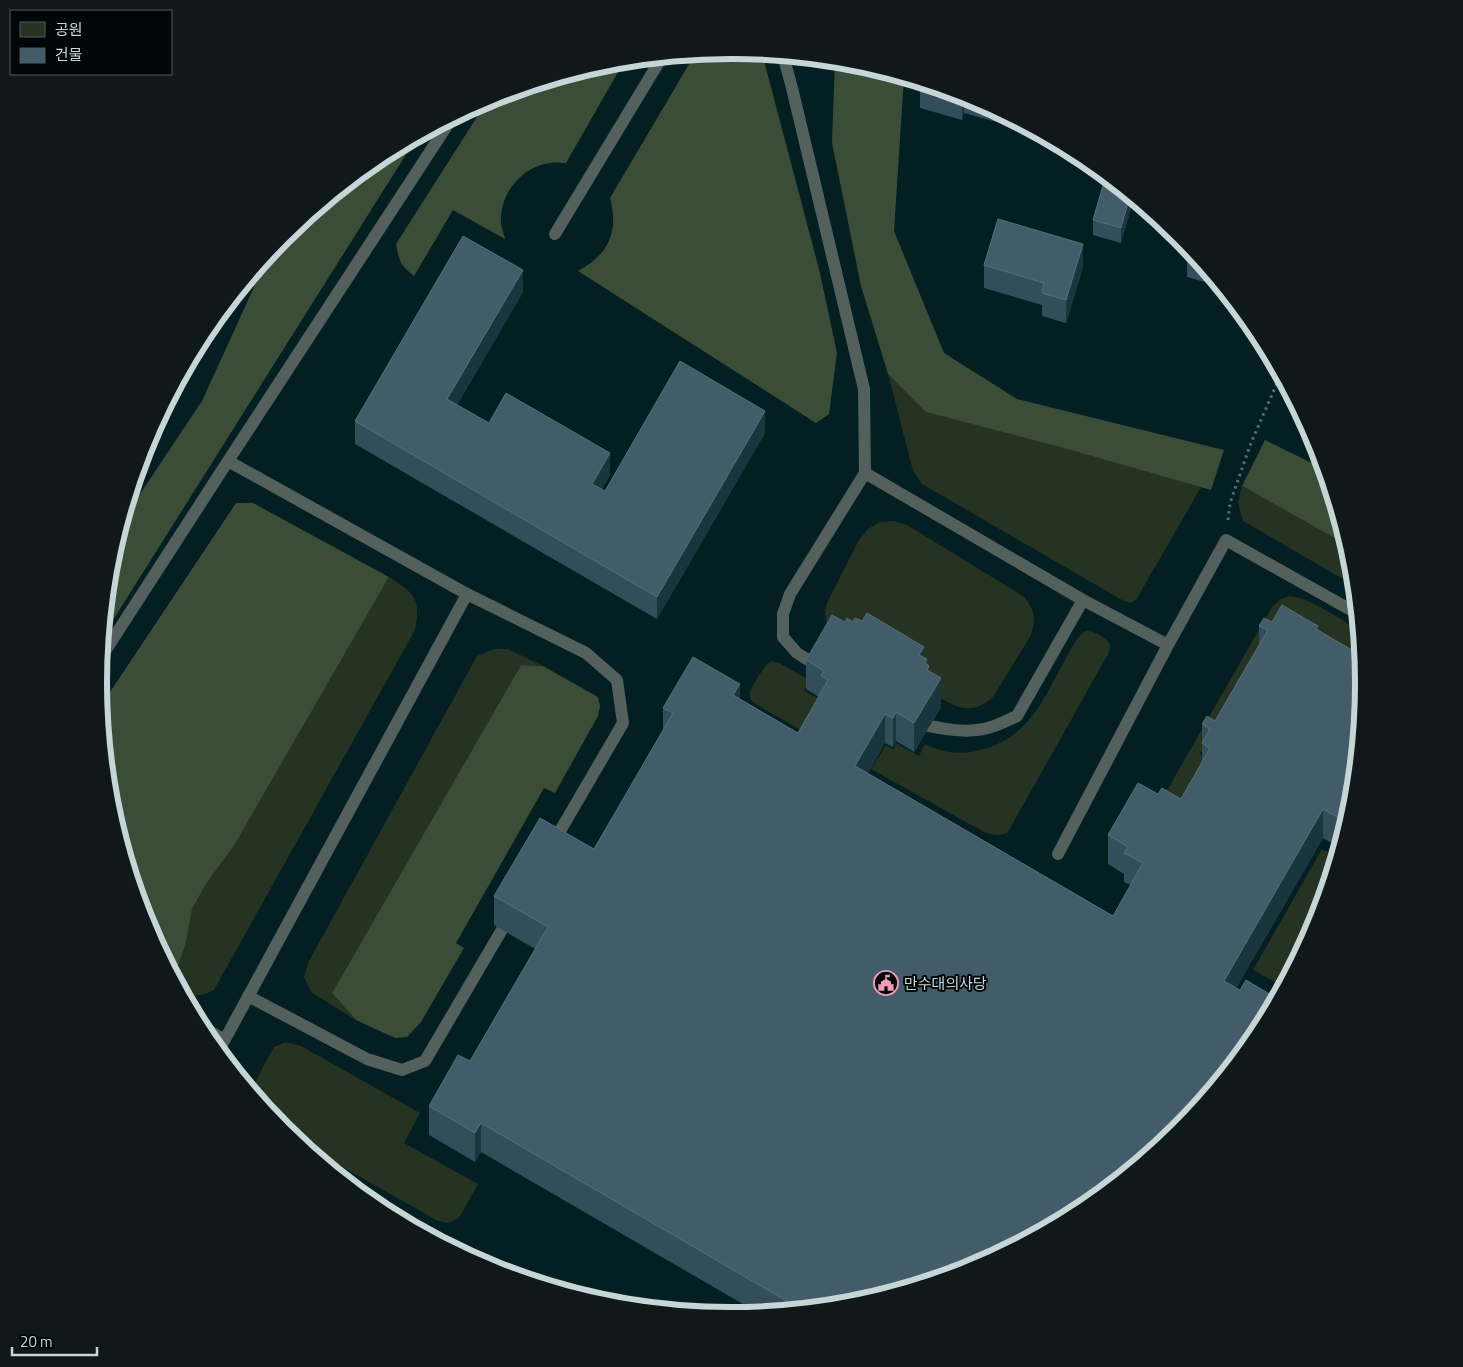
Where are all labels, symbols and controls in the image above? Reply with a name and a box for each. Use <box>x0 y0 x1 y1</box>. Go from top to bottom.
legend <box>10 10 172 75</box>
text: 공원 <box>55 18 83 41</box>
text: 건물 <box>55 43 83 66</box>
public building icon: 만수대의사당 <box>873 970 899 996</box>
place label: 만수대의사당 <box>904 972 987 995</box>
scale bar <box>12 1324 98 1356</box>
text: 20 m <box>20 1330 53 1353</box>

